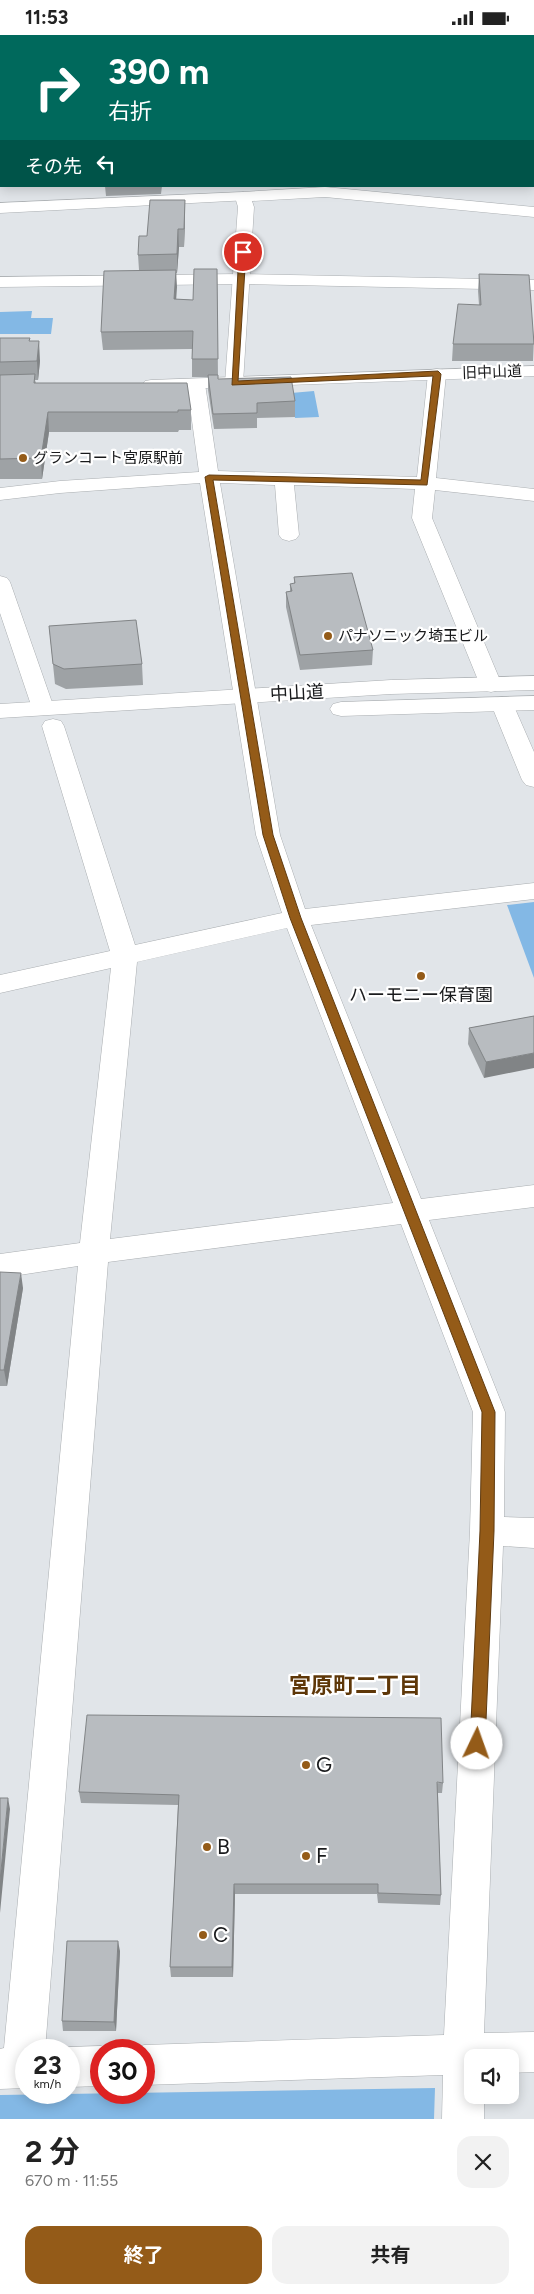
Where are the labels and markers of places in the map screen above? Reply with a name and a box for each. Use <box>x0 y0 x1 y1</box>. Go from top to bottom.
pin <box>222 231 264 273</box>
place label: グランコート宮原駅前 <box>33 449 183 467</box>
marker: グランコート宮原駅前 <box>17 452 29 464</box>
place label: パナソニック埼玉ビル <box>338 627 488 645</box>
marker: パナソニック埼玉ビル <box>322 630 334 642</box>
marker: ハーモニー保育園 <box>415 970 427 982</box>
place label: ハーモニー保育園 <box>349 984 493 1006</box>
place label: G <box>316 1752 332 1777</box>
marker: G <box>300 1759 312 1771</box>
place label: B <box>217 1834 230 1859</box>
marker: B <box>201 1841 213 1853</box>
place label: F <box>316 1843 327 1868</box>
marker: F <box>300 1850 312 1862</box>
place label: C <box>213 1922 228 1947</box>
marker: C <box>197 1929 209 1941</box>

